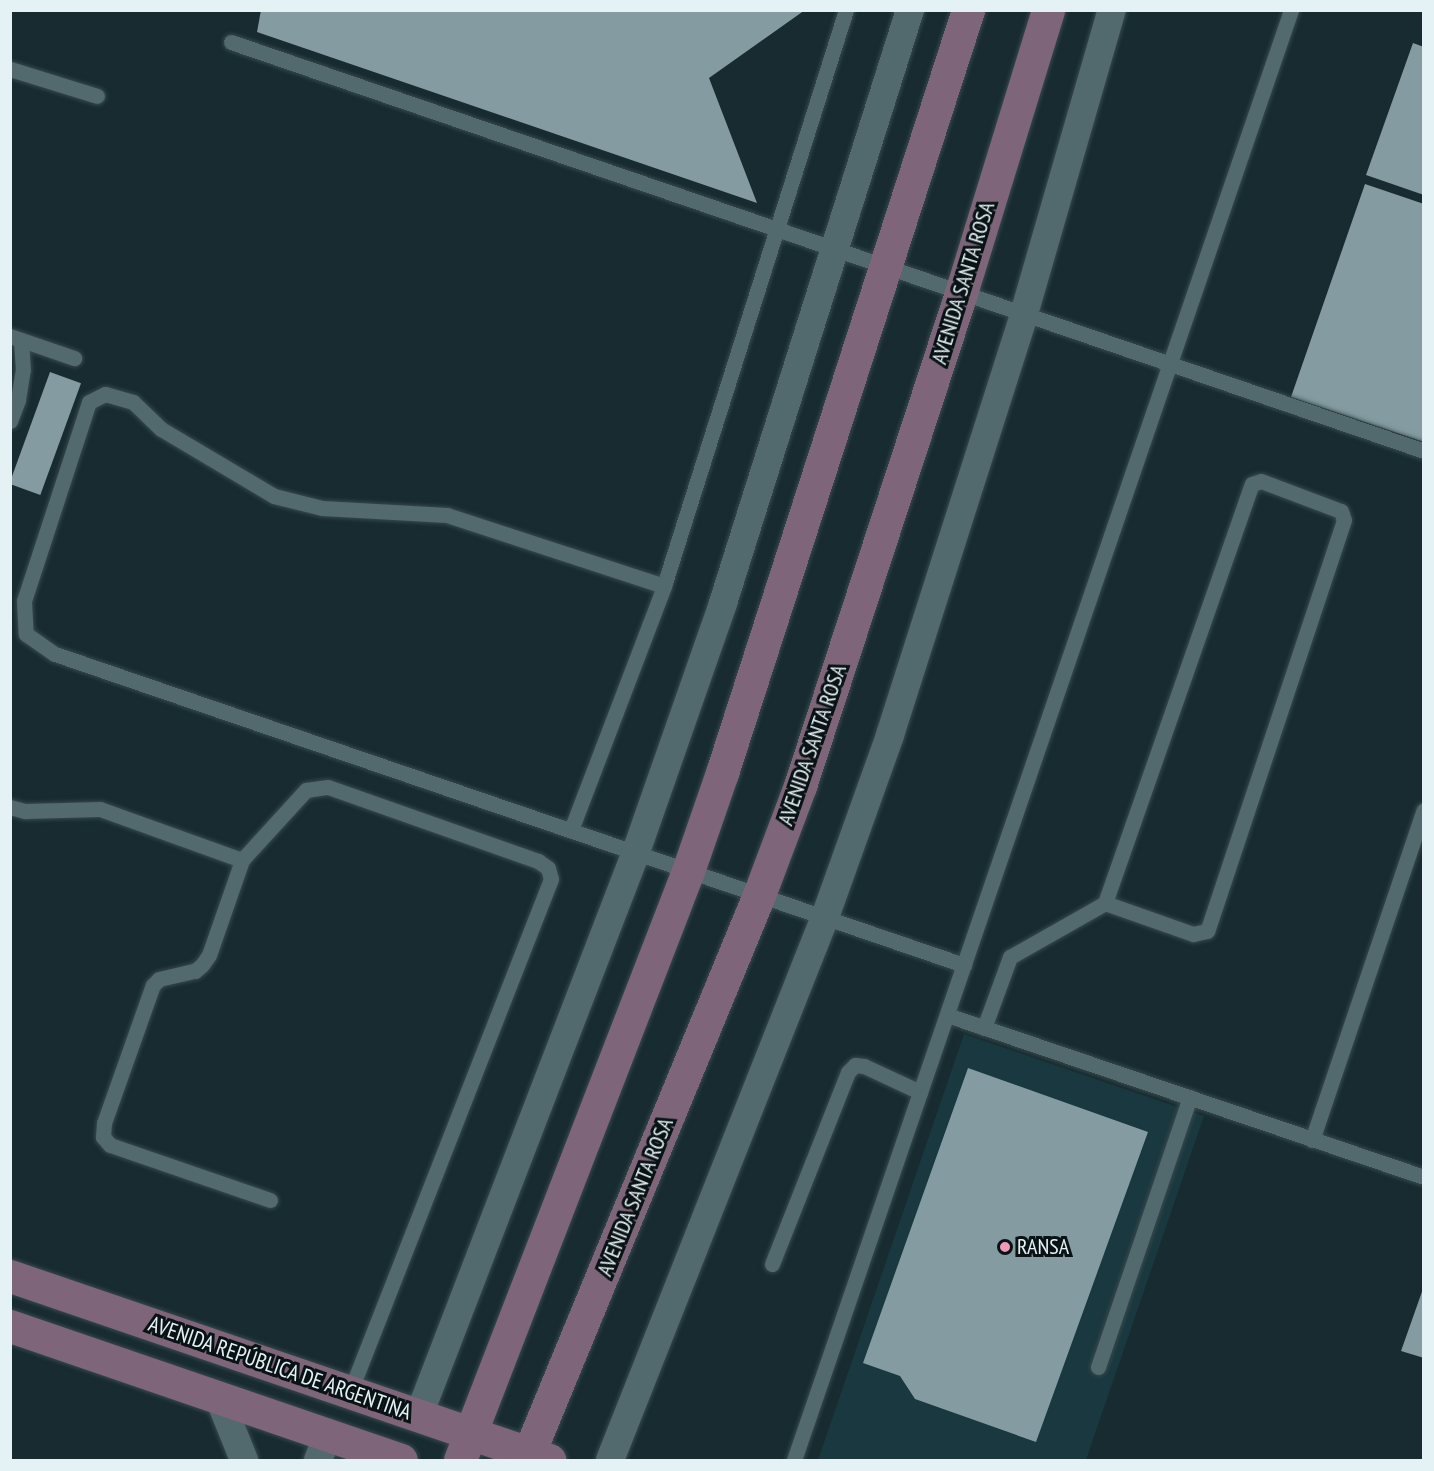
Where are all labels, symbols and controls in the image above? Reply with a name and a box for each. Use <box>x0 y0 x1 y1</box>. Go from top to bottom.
street label: AVENIDA SANTA ROSA <box>926 198 1000 368</box>
street label: AVENIDA SANTA ROSA <box>772 661 852 829</box>
street label: AVENIDA SANTA ROSA <box>591 1113 679 1281</box>
place label: RANSA <box>1017 1234 1069 1260</box>
marker: RANSA <box>998 1240 1012 1254</box>
street label: AVENIDA REPÚBLICA DE ARGENTINA <box>144 1310 416 1426</box>

